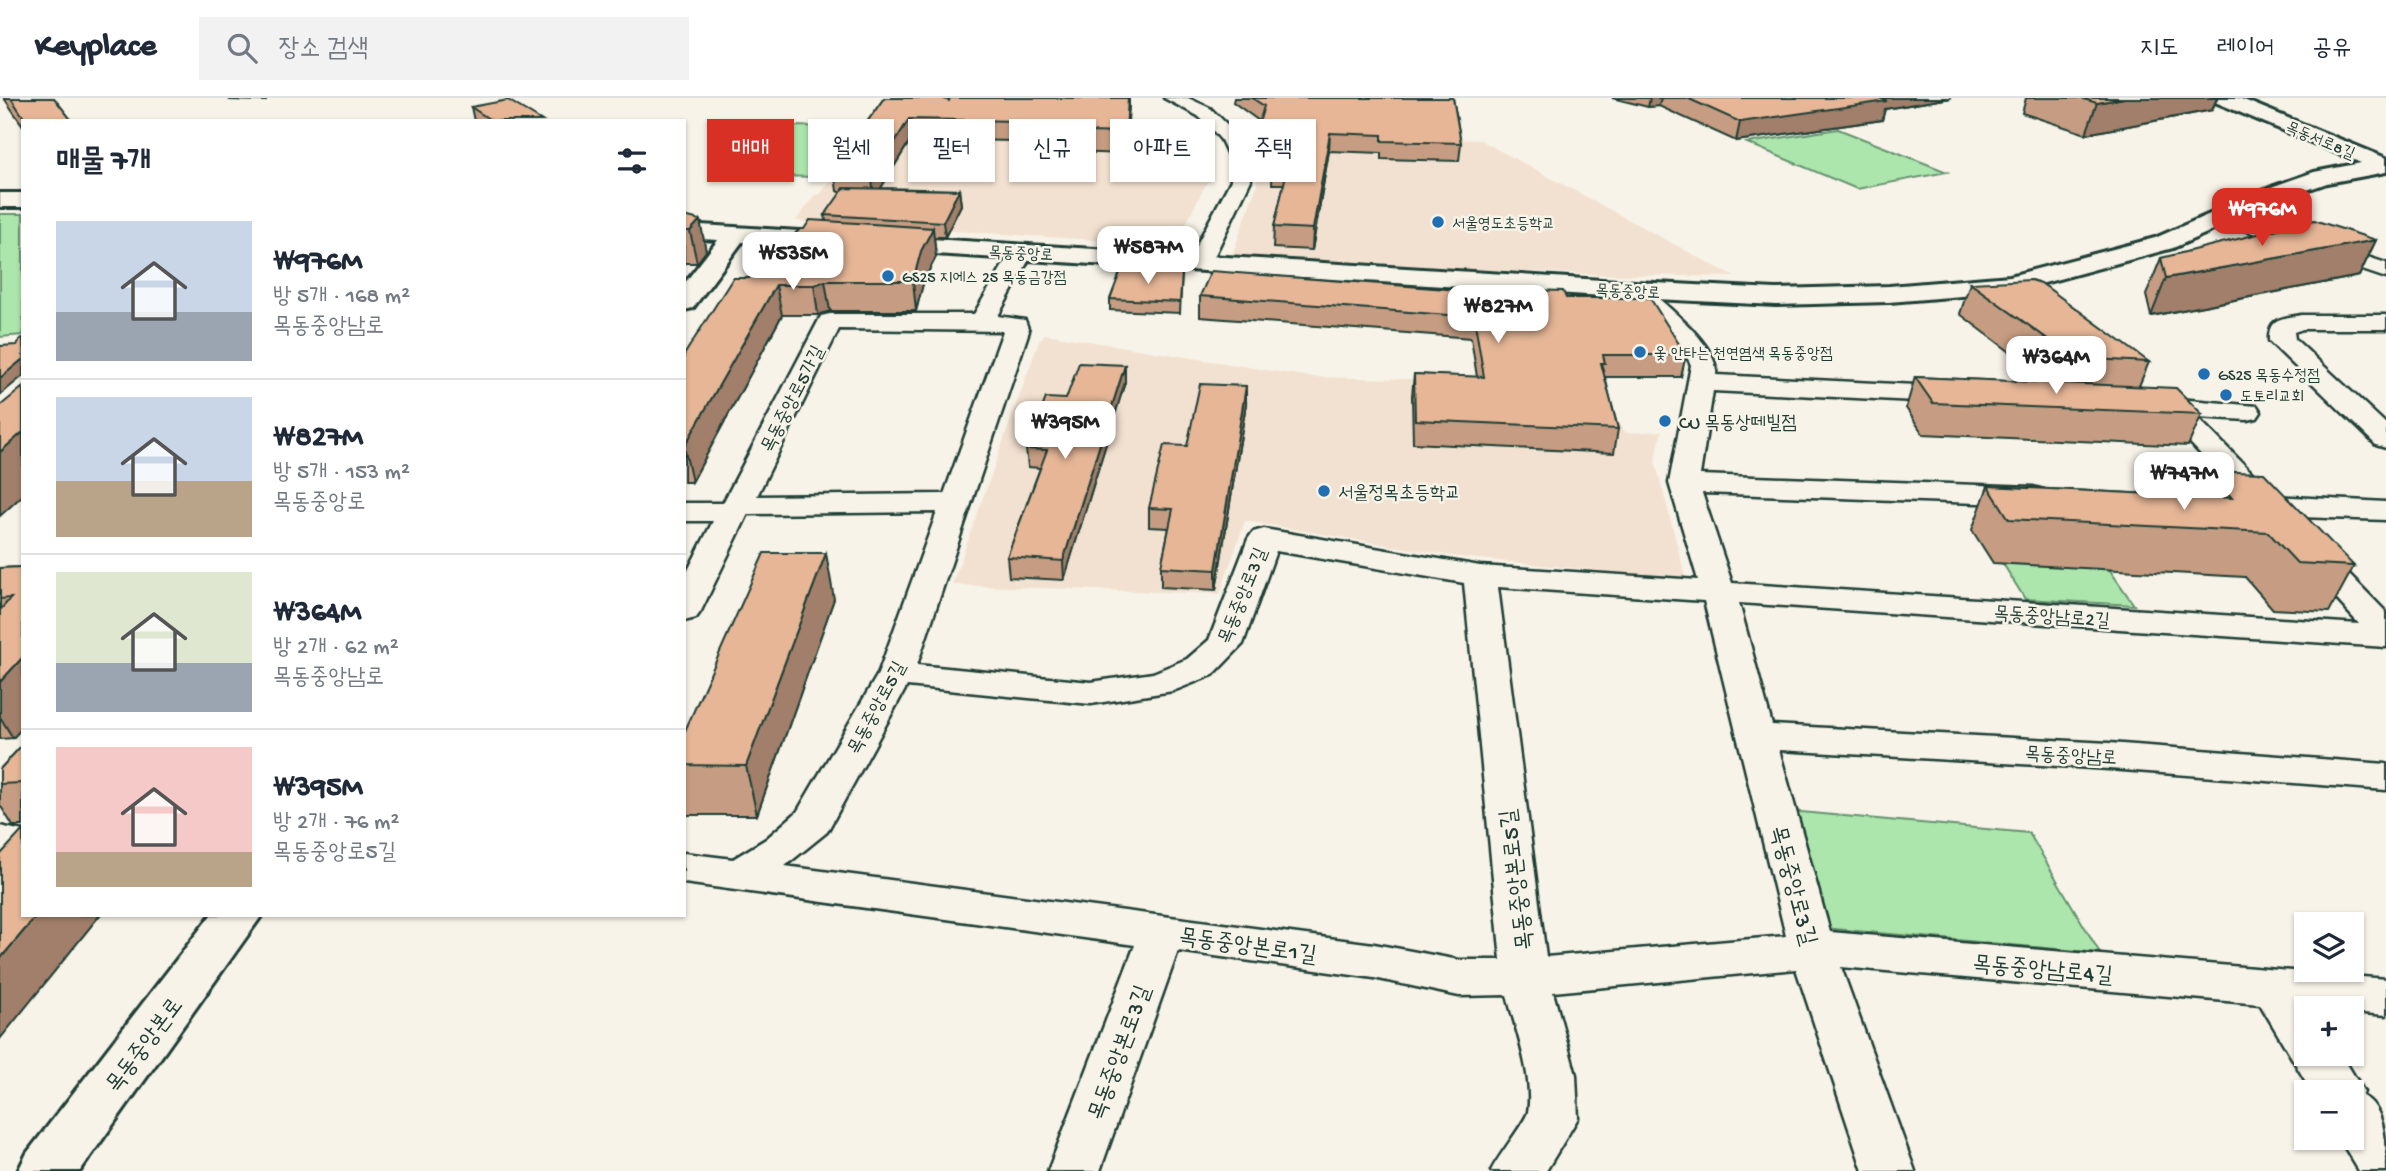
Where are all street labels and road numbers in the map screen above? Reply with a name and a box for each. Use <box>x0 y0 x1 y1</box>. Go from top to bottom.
street label: 목동서로8길 <box>2282 119 2357 165</box>
street label: 목동중앙로 <box>988 244 1053 267</box>
street label: 목동중앙로 <box>1595 282 1660 305</box>
street label: 목동중앙로5가길 <box>757 342 831 457</box>
street label: 목동중앙로3길 <box>1215 545 1274 648</box>
street label: 목동중앙남로2길 <box>1993 603 2111 634</box>
street label: 목동중앙로5길 <box>844 658 912 759</box>
street label: 목동중앙남로 <box>2024 744 2117 771</box>
street label: 목동중앙본로5길 <box>1496 808 1541 952</box>
street label: 목동중앙로3길 <box>1763 823 1821 949</box>
street label: 목동중앙본로1길 <box>1177 924 1318 970</box>
street label: 목동중앙남로4길 <box>1972 952 2114 991</box>
street label: 목동중앙본로3길 <box>1084 982 1158 1124</box>
street label: 목동중앙본로 <box>102 994 190 1099</box>

